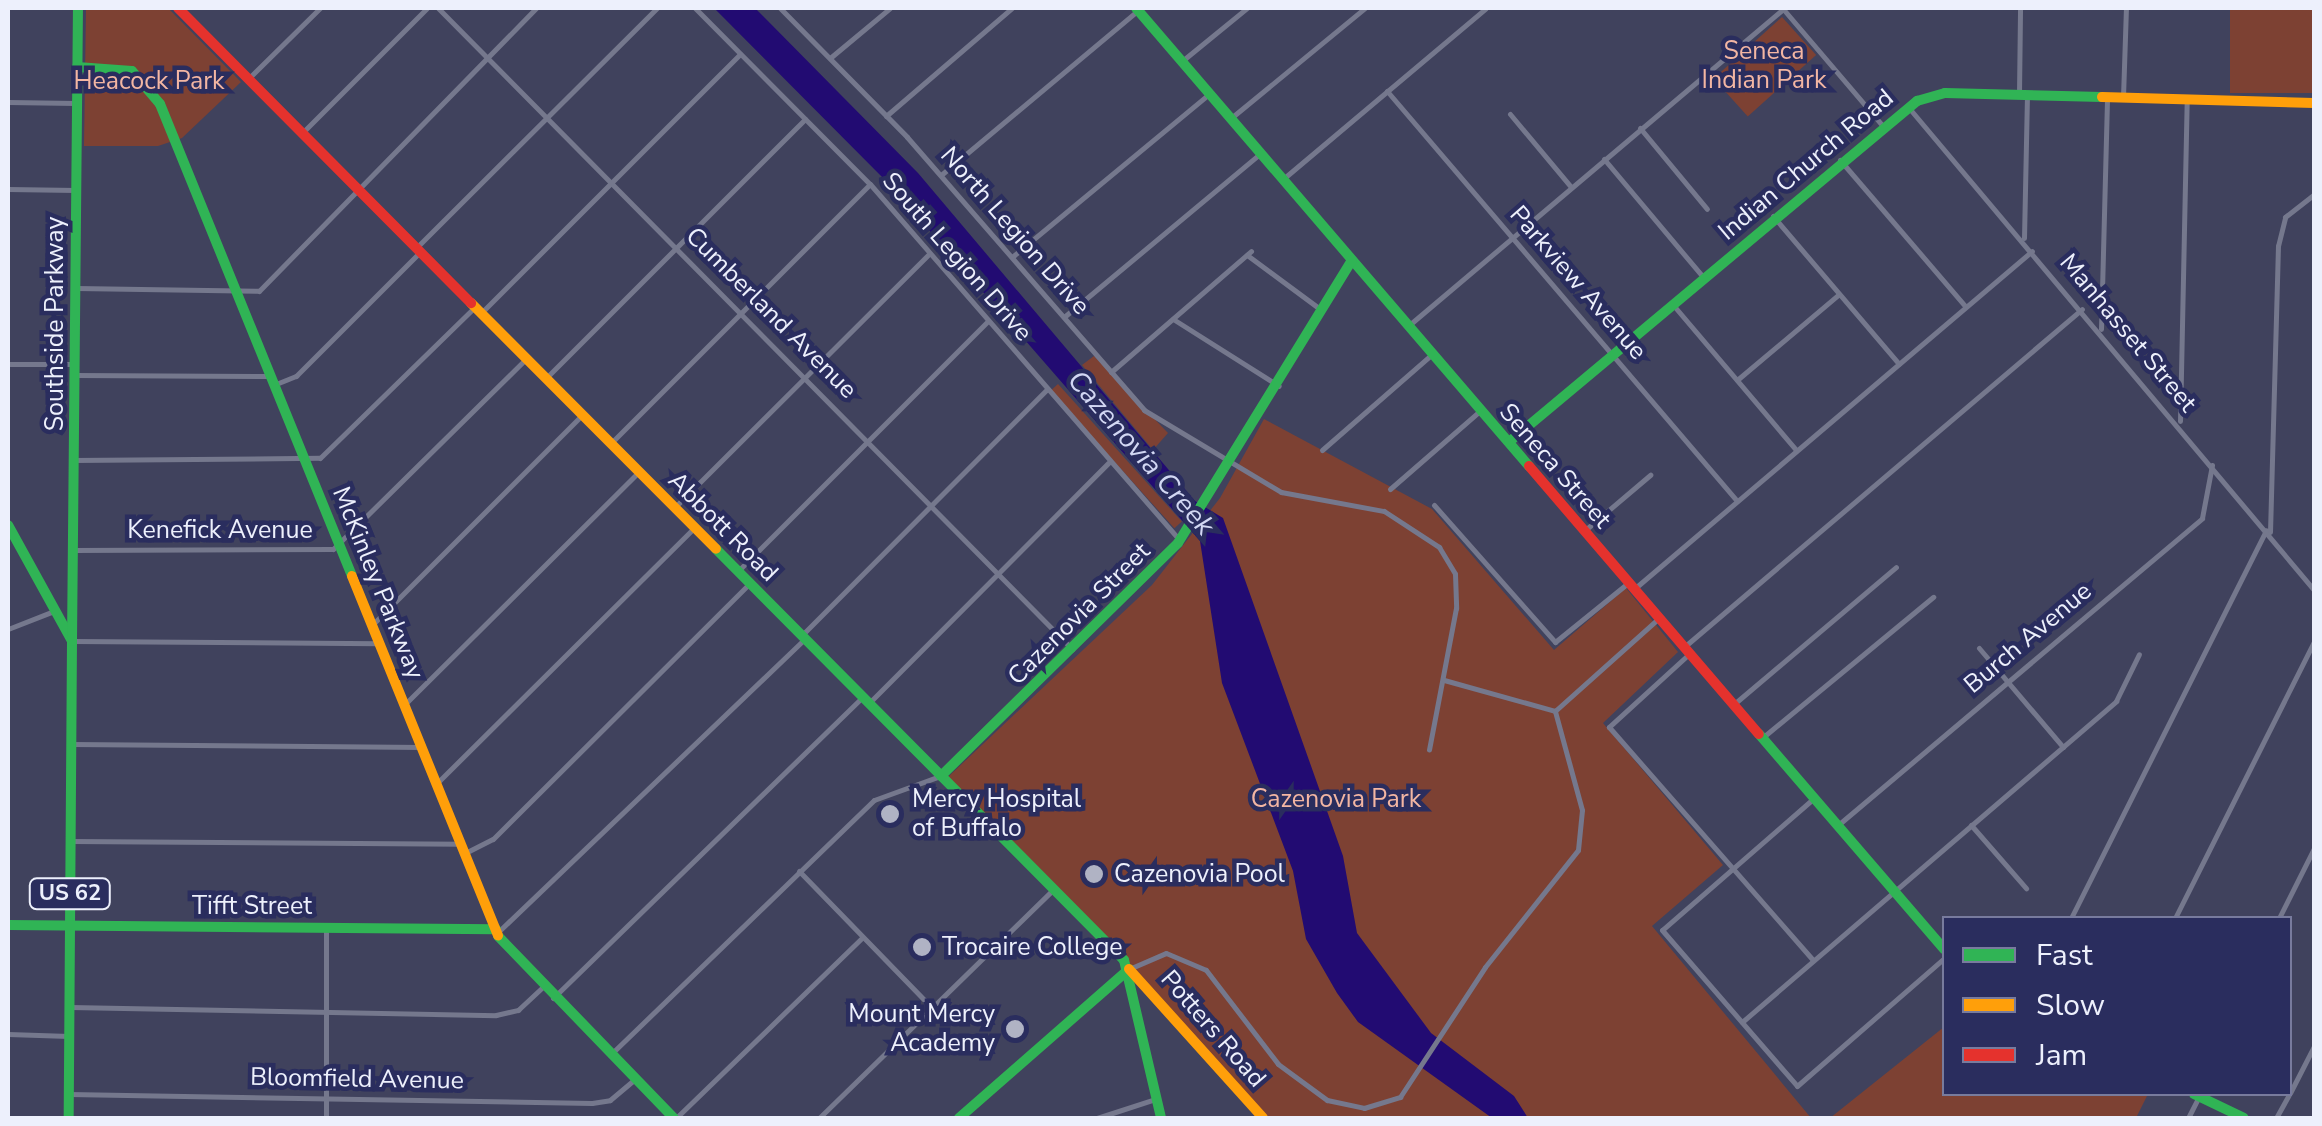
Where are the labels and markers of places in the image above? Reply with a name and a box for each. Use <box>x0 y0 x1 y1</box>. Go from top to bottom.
place label: Mercy Hospital of Buffalo <box>912 785 1081 844</box>
marker: Mercy Hospital of Buffalo <box>877 801 903 827</box>
place label: Cazenovia Pool <box>1114 859 1285 889</box>
marker: Cazenovia Pool <box>1083 863 1105 885</box>
place label: Trocaire College <box>942 932 1123 962</box>
marker: Trocaire College <box>911 936 933 958</box>
place label: Mount Mercy Academy <box>848 1000 995 1059</box>
marker: Mount Mercy Academy <box>1004 1018 1026 1040</box>

